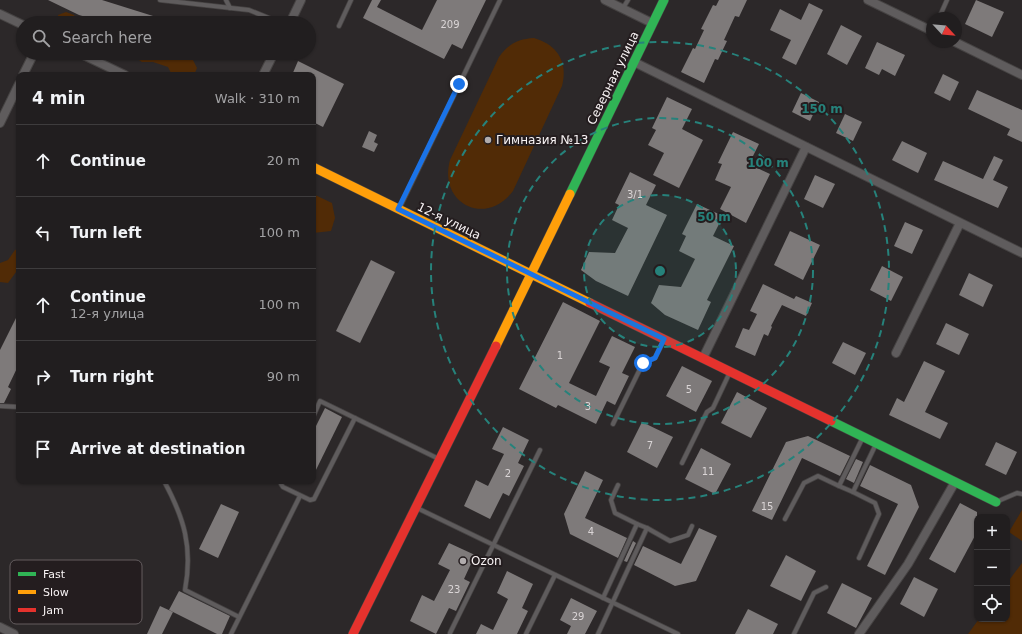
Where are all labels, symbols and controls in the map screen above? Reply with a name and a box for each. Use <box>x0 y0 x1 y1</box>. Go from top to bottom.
north arrow <box>926 12 962 48</box>
search box <box>16 16 316 60</box>
house number: 209 <box>440 19 460 30</box>
icon: search <box>30 27 52 49</box>
text: Search here <box>62 29 152 47</box>
street label: Северная улица <box>584 29 642 127</box>
route end <box>450 75 468 93</box>
text: 4 min <box>32 88 85 108</box>
text: Walk · 310 m <box>215 91 300 106</box>
text: 150 m <box>801 102 843 116</box>
place label: Гимназия №13 <box>496 133 588 147</box>
marker: Гимназия №13 <box>483 135 493 145</box>
icon: ahead <box>32 150 54 172</box>
text: Continue <box>70 152 146 170</box>
text: 20 m <box>267 153 300 168</box>
text: 100 m <box>747 156 789 170</box>
house number: 3/1 <box>627 189 643 200</box>
street label: 12-я улица <box>415 200 483 242</box>
text: 50 m <box>697 210 731 224</box>
icon: left <box>32 222 54 244</box>
text: Turn left <box>70 224 142 242</box>
text: 100 m <box>258 225 300 240</box>
centre of rings <box>653 264 667 278</box>
text: Continue <box>70 288 146 306</box>
icon: ahead <box>32 294 54 316</box>
text: 100 m <box>258 297 300 312</box>
text: 12-я улица <box>70 306 144 321</box>
house number: 1 <box>557 350 563 361</box>
route start <box>634 354 652 372</box>
icon: right <box>32 366 54 388</box>
text: Turn right <box>70 368 154 386</box>
text: 90 m <box>267 369 300 384</box>
house number: 5 <box>686 384 692 395</box>
house number: 3 <box>585 401 591 412</box>
icon: arrive <box>32 438 54 460</box>
text: Arrive at destination <box>70 440 245 458</box>
house number: 7 <box>647 440 653 451</box>
house number: 11 <box>702 466 714 477</box>
house number: 2 <box>505 468 511 479</box>
house number: 15 <box>761 501 773 512</box>
map controls <box>974 514 1010 622</box>
button: + <box>974 514 1010 550</box>
house number: 4 <box>588 526 594 537</box>
button: − <box>974 550 1010 586</box>
place label: Ozon <box>471 554 502 568</box>
marker: Ozon <box>458 556 468 566</box>
legend <box>10 560 142 624</box>
text: Fast <box>43 568 66 581</box>
house number: 23 <box>448 584 460 595</box>
text: Slow <box>43 586 69 599</box>
button: locate <box>974 586 1010 622</box>
text: Jam <box>42 604 64 617</box>
house number: 29 <box>572 611 584 622</box>

